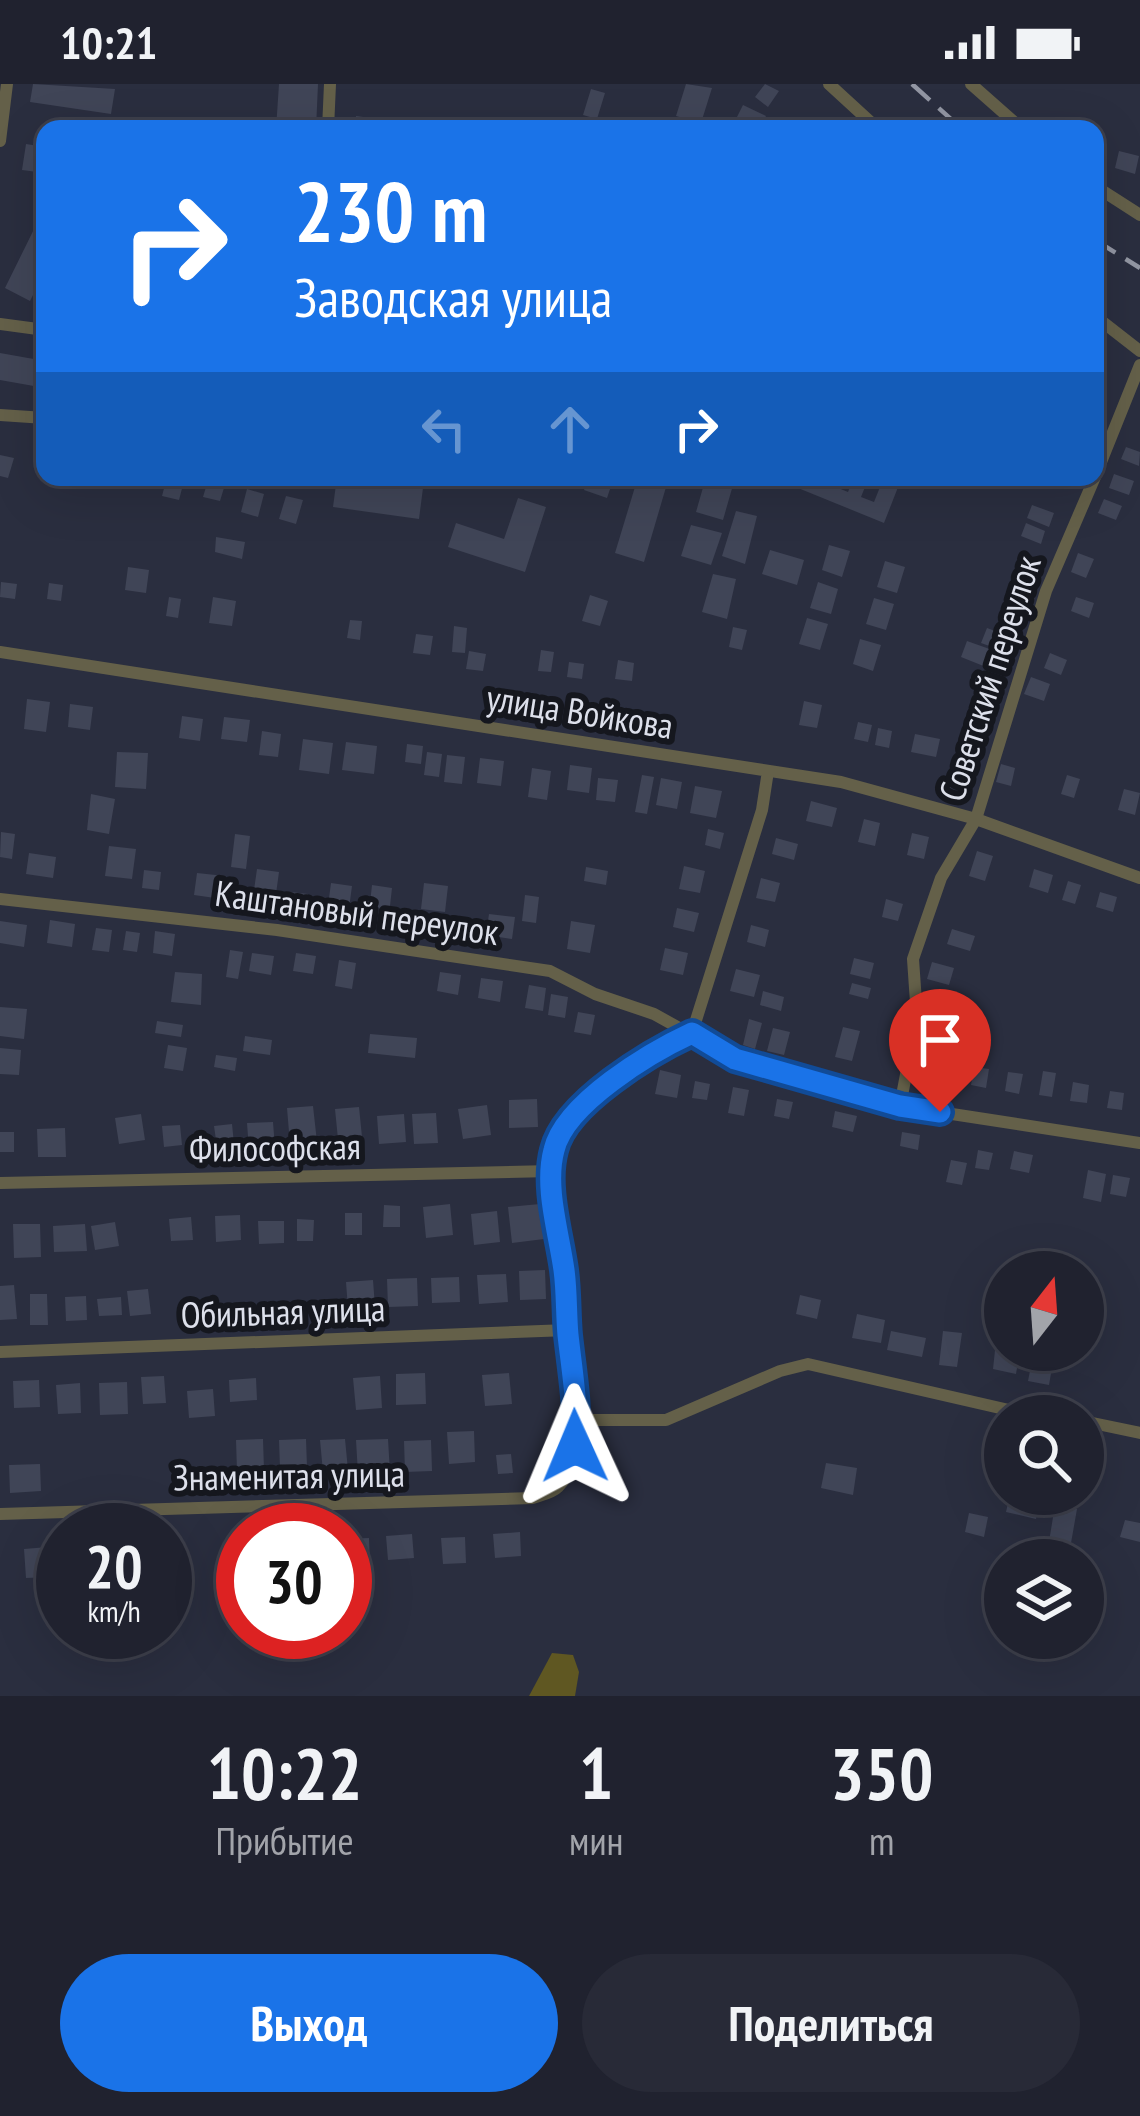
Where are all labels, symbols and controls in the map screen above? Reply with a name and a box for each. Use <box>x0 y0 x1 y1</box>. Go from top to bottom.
text: 10:21 <box>60 13 157 71</box>
text: 230 m <box>294 156 487 265</box>
icon: right <box>96 168 252 324</box>
text: Заводская улица <box>294 262 612 332</box>
icon: left <box>411 396 477 462</box>
icon: ahead <box>537 396 603 462</box>
icon: right <box>663 396 729 462</box>
street label: Советский переулок <box>927 549 1051 807</box>
street label: улица Войкова <box>484 673 676 749</box>
street label: Каштановый переулок <box>212 869 502 955</box>
pin <box>889 989 991 1112</box>
icon: arrive <box>907 1007 973 1073</box>
street label: Философская <box>189 1122 361 1172</box>
north arrow <box>984 1251 1104 1371</box>
map controls <box>984 1251 1104 1659</box>
street label: Обильная улица <box>180 1284 386 1338</box>
position arrow <box>512 1383 638 1509</box>
button: search <box>984 1395 1104 1515</box>
street label: Знаменитая улица <box>173 1449 405 1501</box>
speed limit sign: 30 <box>216 1503 372 1659</box>
text: 20 <box>85 1527 143 1605</box>
button: layers <box>984 1539 1104 1659</box>
text: km/h <box>87 1591 141 1630</box>
text: 10:22 <box>207 1726 362 1819</box>
text: 1 <box>579 1726 613 1819</box>
text: 350 <box>830 1726 933 1819</box>
text: Прибытие <box>215 1815 354 1866</box>
text: мин <box>569 1815 623 1866</box>
text: m <box>869 1815 894 1866</box>
button: Выход <box>60 1954 558 2092</box>
button: Поделиться <box>582 1954 1080 2092</box>

